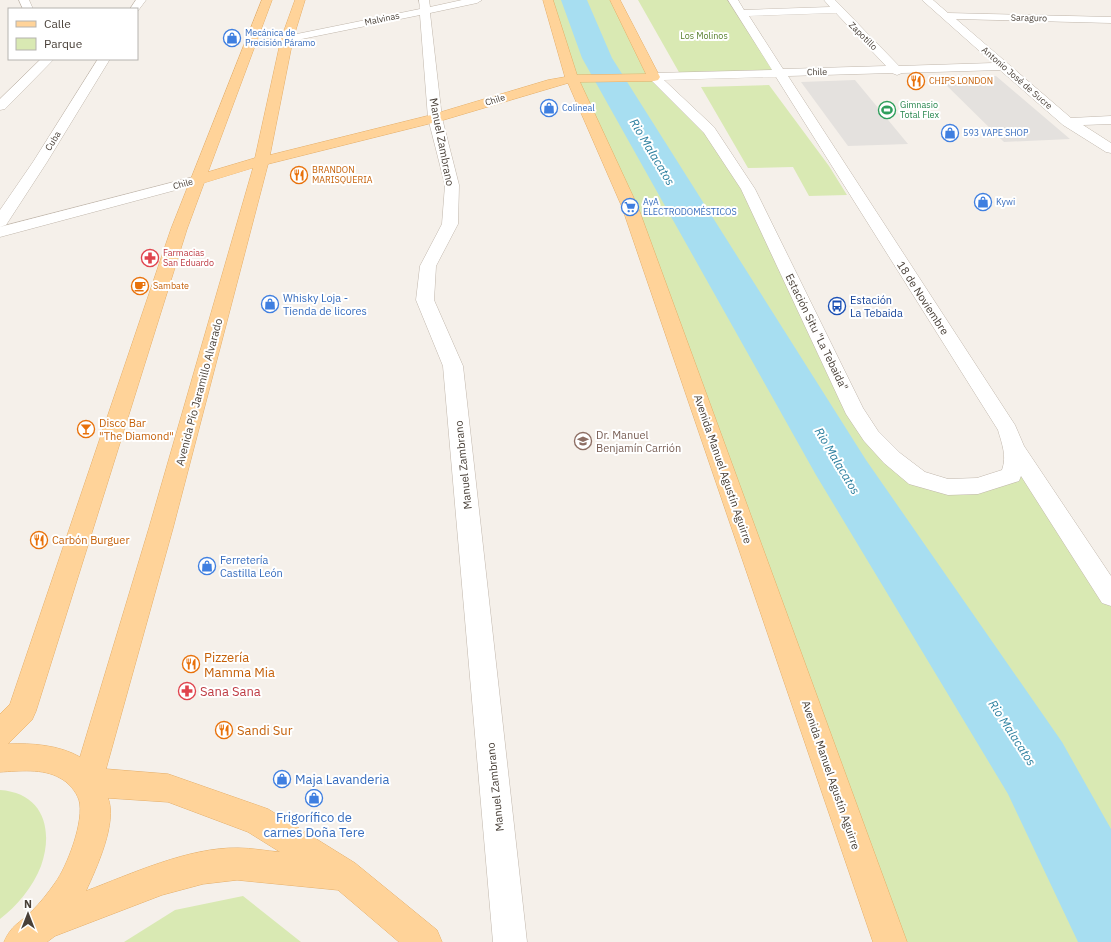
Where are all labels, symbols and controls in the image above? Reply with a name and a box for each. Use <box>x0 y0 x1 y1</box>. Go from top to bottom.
legend <box>8 8 138 60</box>
street label: Malvinas <box>363 9 400 28</box>
street label: Saraguro <box>1011 12 1047 23</box>
text: Calle <box>44 16 71 31</box>
street label: Zapotillo <box>847 19 880 52</box>
place label: Mecánica de Precisión Páramo <box>245 27 315 48</box>
shop icon: Mecánica de Precisión Páramo <box>222 28 242 48</box>
park label: Los Molinos <box>680 30 728 41</box>
text: Parque <box>44 36 83 51</box>
street label: Antonio José de Sucre <box>980 44 1055 111</box>
street label: Chile <box>807 66 827 77</box>
restaurant icon: CHIPS LONDON <box>906 71 926 91</box>
place label: CHIPS LONDON <box>929 75 993 86</box>
street label: Chile <box>484 91 506 108</box>
street label: Manuel Zambrano <box>427 97 457 187</box>
shop icon: Colineal <box>539 98 559 118</box>
place label: Gimnasio Total Flex <box>900 99 939 120</box>
sports icon: Gimnasio Total Flex <box>877 100 897 120</box>
place label: Colineal <box>562 102 595 113</box>
water label: Rio Malacatos <box>627 116 678 188</box>
shop icon: 593 VAPE SHOP <box>940 123 960 143</box>
place label: 593 VAPE SHOP <box>963 127 1029 138</box>
street label: Cuba <box>42 129 63 152</box>
place label: BRANDON MARISQUERIA <box>312 164 373 185</box>
restaurant icon: BRANDON MARISQUERIA <box>289 165 309 185</box>
street label: Chile <box>172 176 194 191</box>
shop icon: Kywi <box>973 192 993 212</box>
place label: AyA ELECTRODOMÉSTICOS <box>643 196 737 217</box>
place label: Kywi <box>996 196 1015 207</box>
supermarket icon: AyA ELECTRODOMÉSTICOS <box>620 197 640 217</box>
place label: Farmacias San Eduardo <box>163 247 214 268</box>
pharmacy icon: Farmacias San Eduardo <box>140 248 160 268</box>
street label: 18 de Noviembre <box>894 259 952 337</box>
street label: Estación Situ "La Tebaida" <box>783 271 851 393</box>
cafe icon: Sambate <box>130 276 150 296</box>
place label: Sambate <box>153 280 189 291</box>
place label: Whisky Loja - Tienda de licores <box>283 291 367 318</box>
place label: Estación La Tebaida <box>850 293 903 320</box>
shop icon: Whisky Loja - Tienda de licores <box>260 294 280 314</box>
bus stop icon: Estación La Tebaida <box>827 296 847 316</box>
street label: Avenida Pío Jaramillo Alvarado <box>173 317 225 467</box>
street label: Avenida Manuel Agustín Aguirre <box>691 393 755 545</box>
place label: Disco Bar "The Diamond" <box>99 416 174 443</box>
bar icon: Disco Bar "The Diamond" <box>76 419 96 439</box>
street label: Manuel Zambrano <box>451 420 475 510</box>
water label: Rio Malacatos <box>812 425 863 497</box>
place label: Dr. Manuel Benjamín Carrión <box>596 428 681 455</box>
school or university icon: Dr. Manuel Benjamín Carrión <box>573 431 593 451</box>
restaurant icon: Carbón Burguer <box>29 530 49 550</box>
place label: Carbón Burguer <box>52 533 129 547</box>
place label: Ferretería Castilla León <box>220 553 283 580</box>
shop icon: Ferretería Castilla León <box>197 556 217 576</box>
place label: Pizzería Mamma Mia <box>204 649 275 681</box>
restaurant icon: Pizzería Mamma Mia <box>181 654 201 674</box>
pharmacy icon: Sana Sana <box>177 681 197 701</box>
place label: Sana Sana <box>200 683 261 700</box>
water label: Rio Malacatos <box>986 697 1039 769</box>
street label: Avenida Manuel Agustín Aguirre <box>799 699 863 851</box>
restaurant icon: Sandi Sur <box>214 720 234 740</box>
place label: Sandi Sur <box>237 722 293 739</box>
street label: Manuel Zambrano <box>483 742 507 832</box>
shop icon: Maja Lavanderia <box>272 769 292 789</box>
place label: Maja Lavanderia <box>295 771 389 788</box>
shop icon: Frigorífico de carnes Doña Tere <box>304 788 324 808</box>
place label: Frigorífico de carnes Doña Tere <box>263 809 365 841</box>
north arrow <box>8 894 48 934</box>
text: N <box>24 897 32 911</box>

